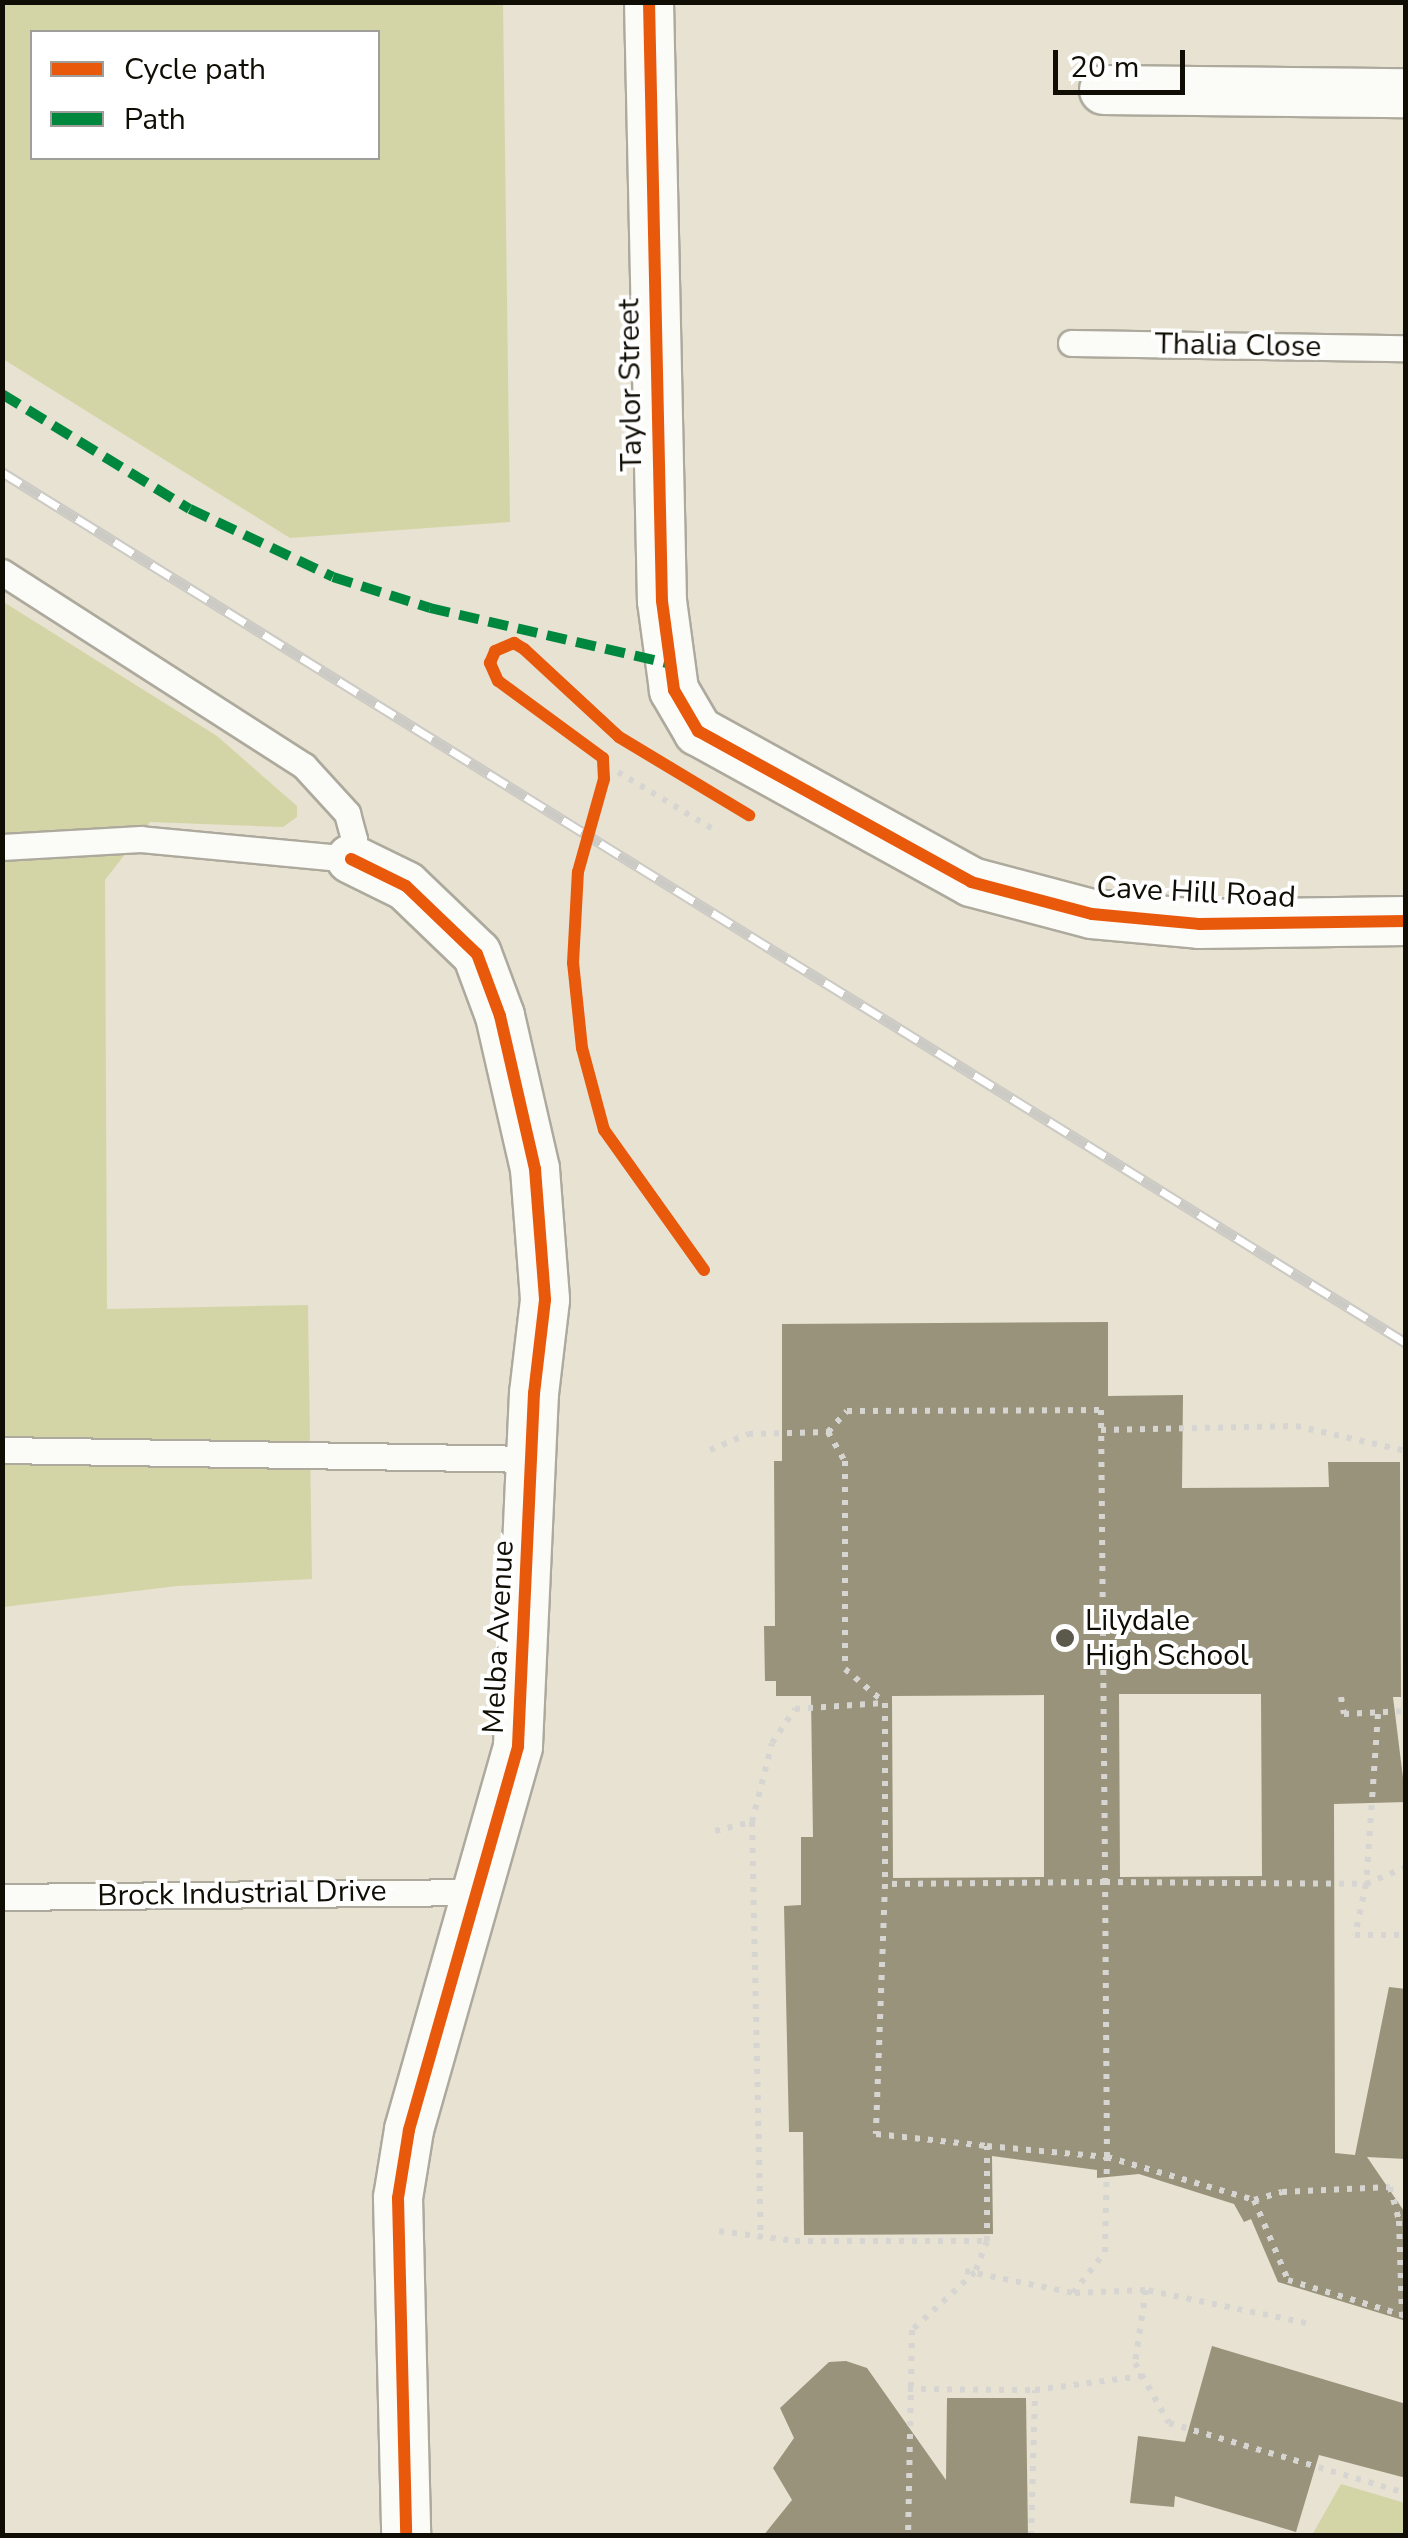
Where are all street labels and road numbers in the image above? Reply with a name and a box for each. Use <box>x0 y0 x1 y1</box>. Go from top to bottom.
street label: Taylor Street <box>611 298 651 472</box>
street label: Thalia Close <box>1154 327 1322 365</box>
street label: Cave Hill Road <box>1095 870 1297 916</box>
street label: Melba Avenue <box>476 1539 522 1735</box>
street label: Brock Industrial Drive <box>97 1873 387 1915</box>

